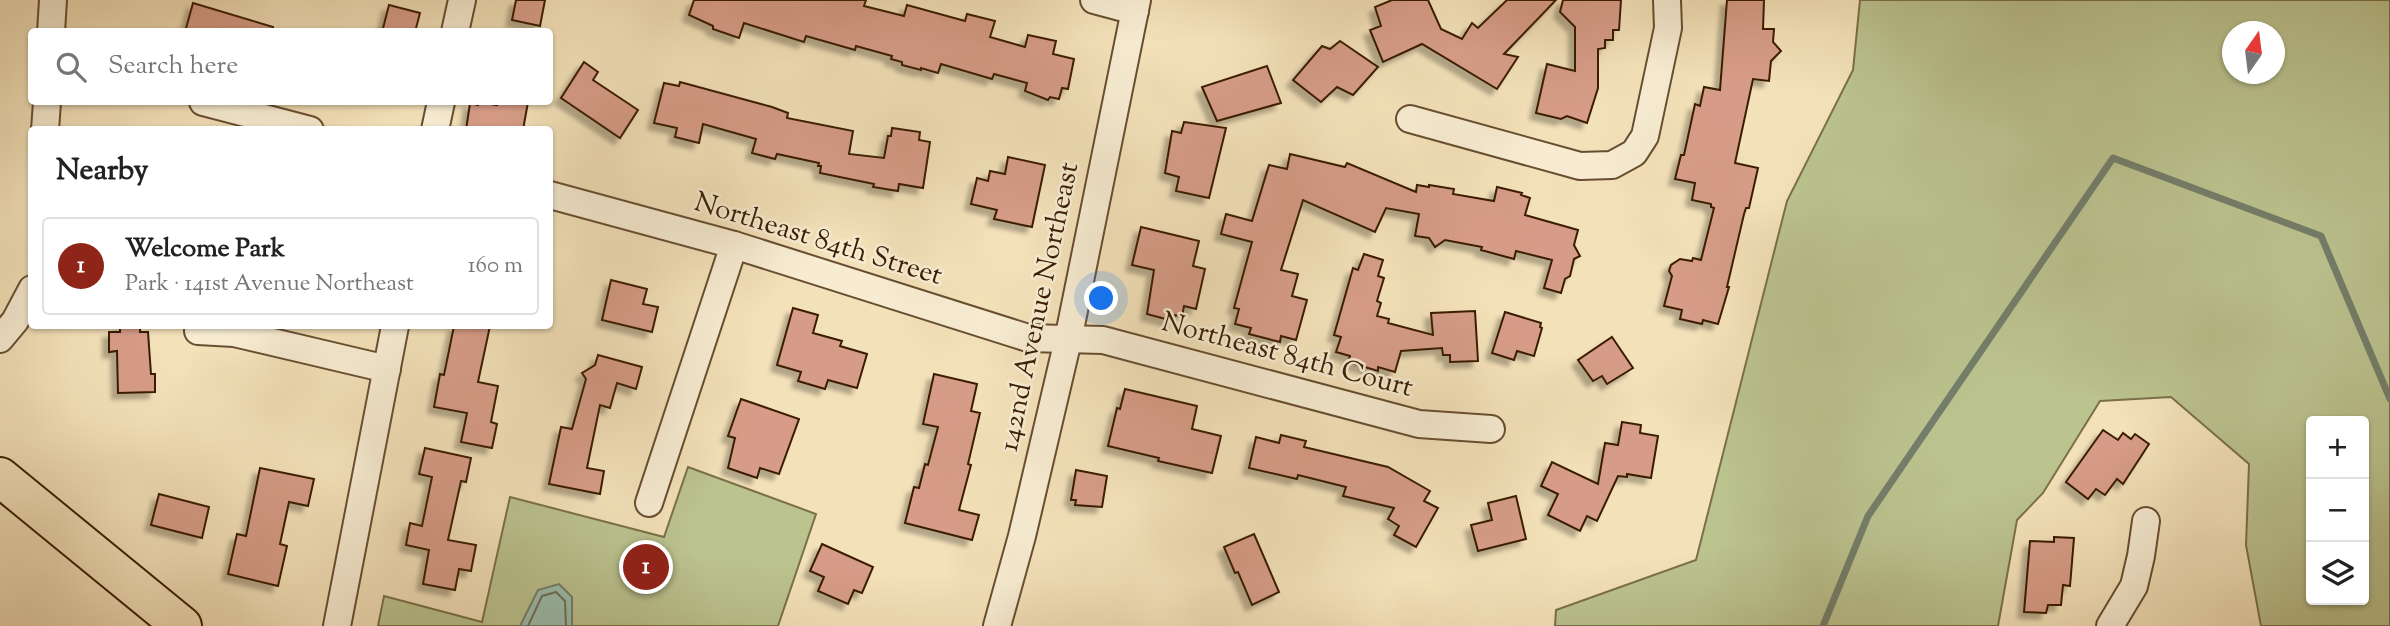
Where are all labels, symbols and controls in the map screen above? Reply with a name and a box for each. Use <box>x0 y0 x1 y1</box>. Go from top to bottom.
north arrow <box>2222 21 2285 84</box>
search box <box>28 28 553 105</box>
icon: search <box>52 48 90 86</box>
text: Search here <box>108 48 238 85</box>
text: Nearby <box>56 150 148 193</box>
street label: 142nd Avenue Northeast <box>990 158 1090 455</box>
street label: Northeast 84th Street <box>689 183 948 297</box>
text: Welcome Park <box>125 231 285 268</box>
text: 1 <box>77 250 85 283</box>
text: 160 m <box>468 250 523 283</box>
text: Park · 141st Avenue Northeast <box>125 268 414 301</box>
your location <box>1084 281 1118 315</box>
street label: Northeast 84th Court <box>1157 303 1418 409</box>
map controls <box>2306 416 2369 605</box>
button: + <box>2306 416 2369 479</box>
button: − <box>2306 479 2369 542</box>
pin: 1 <box>623 541 669 593</box>
button: layers <box>2306 542 2369 605</box>

